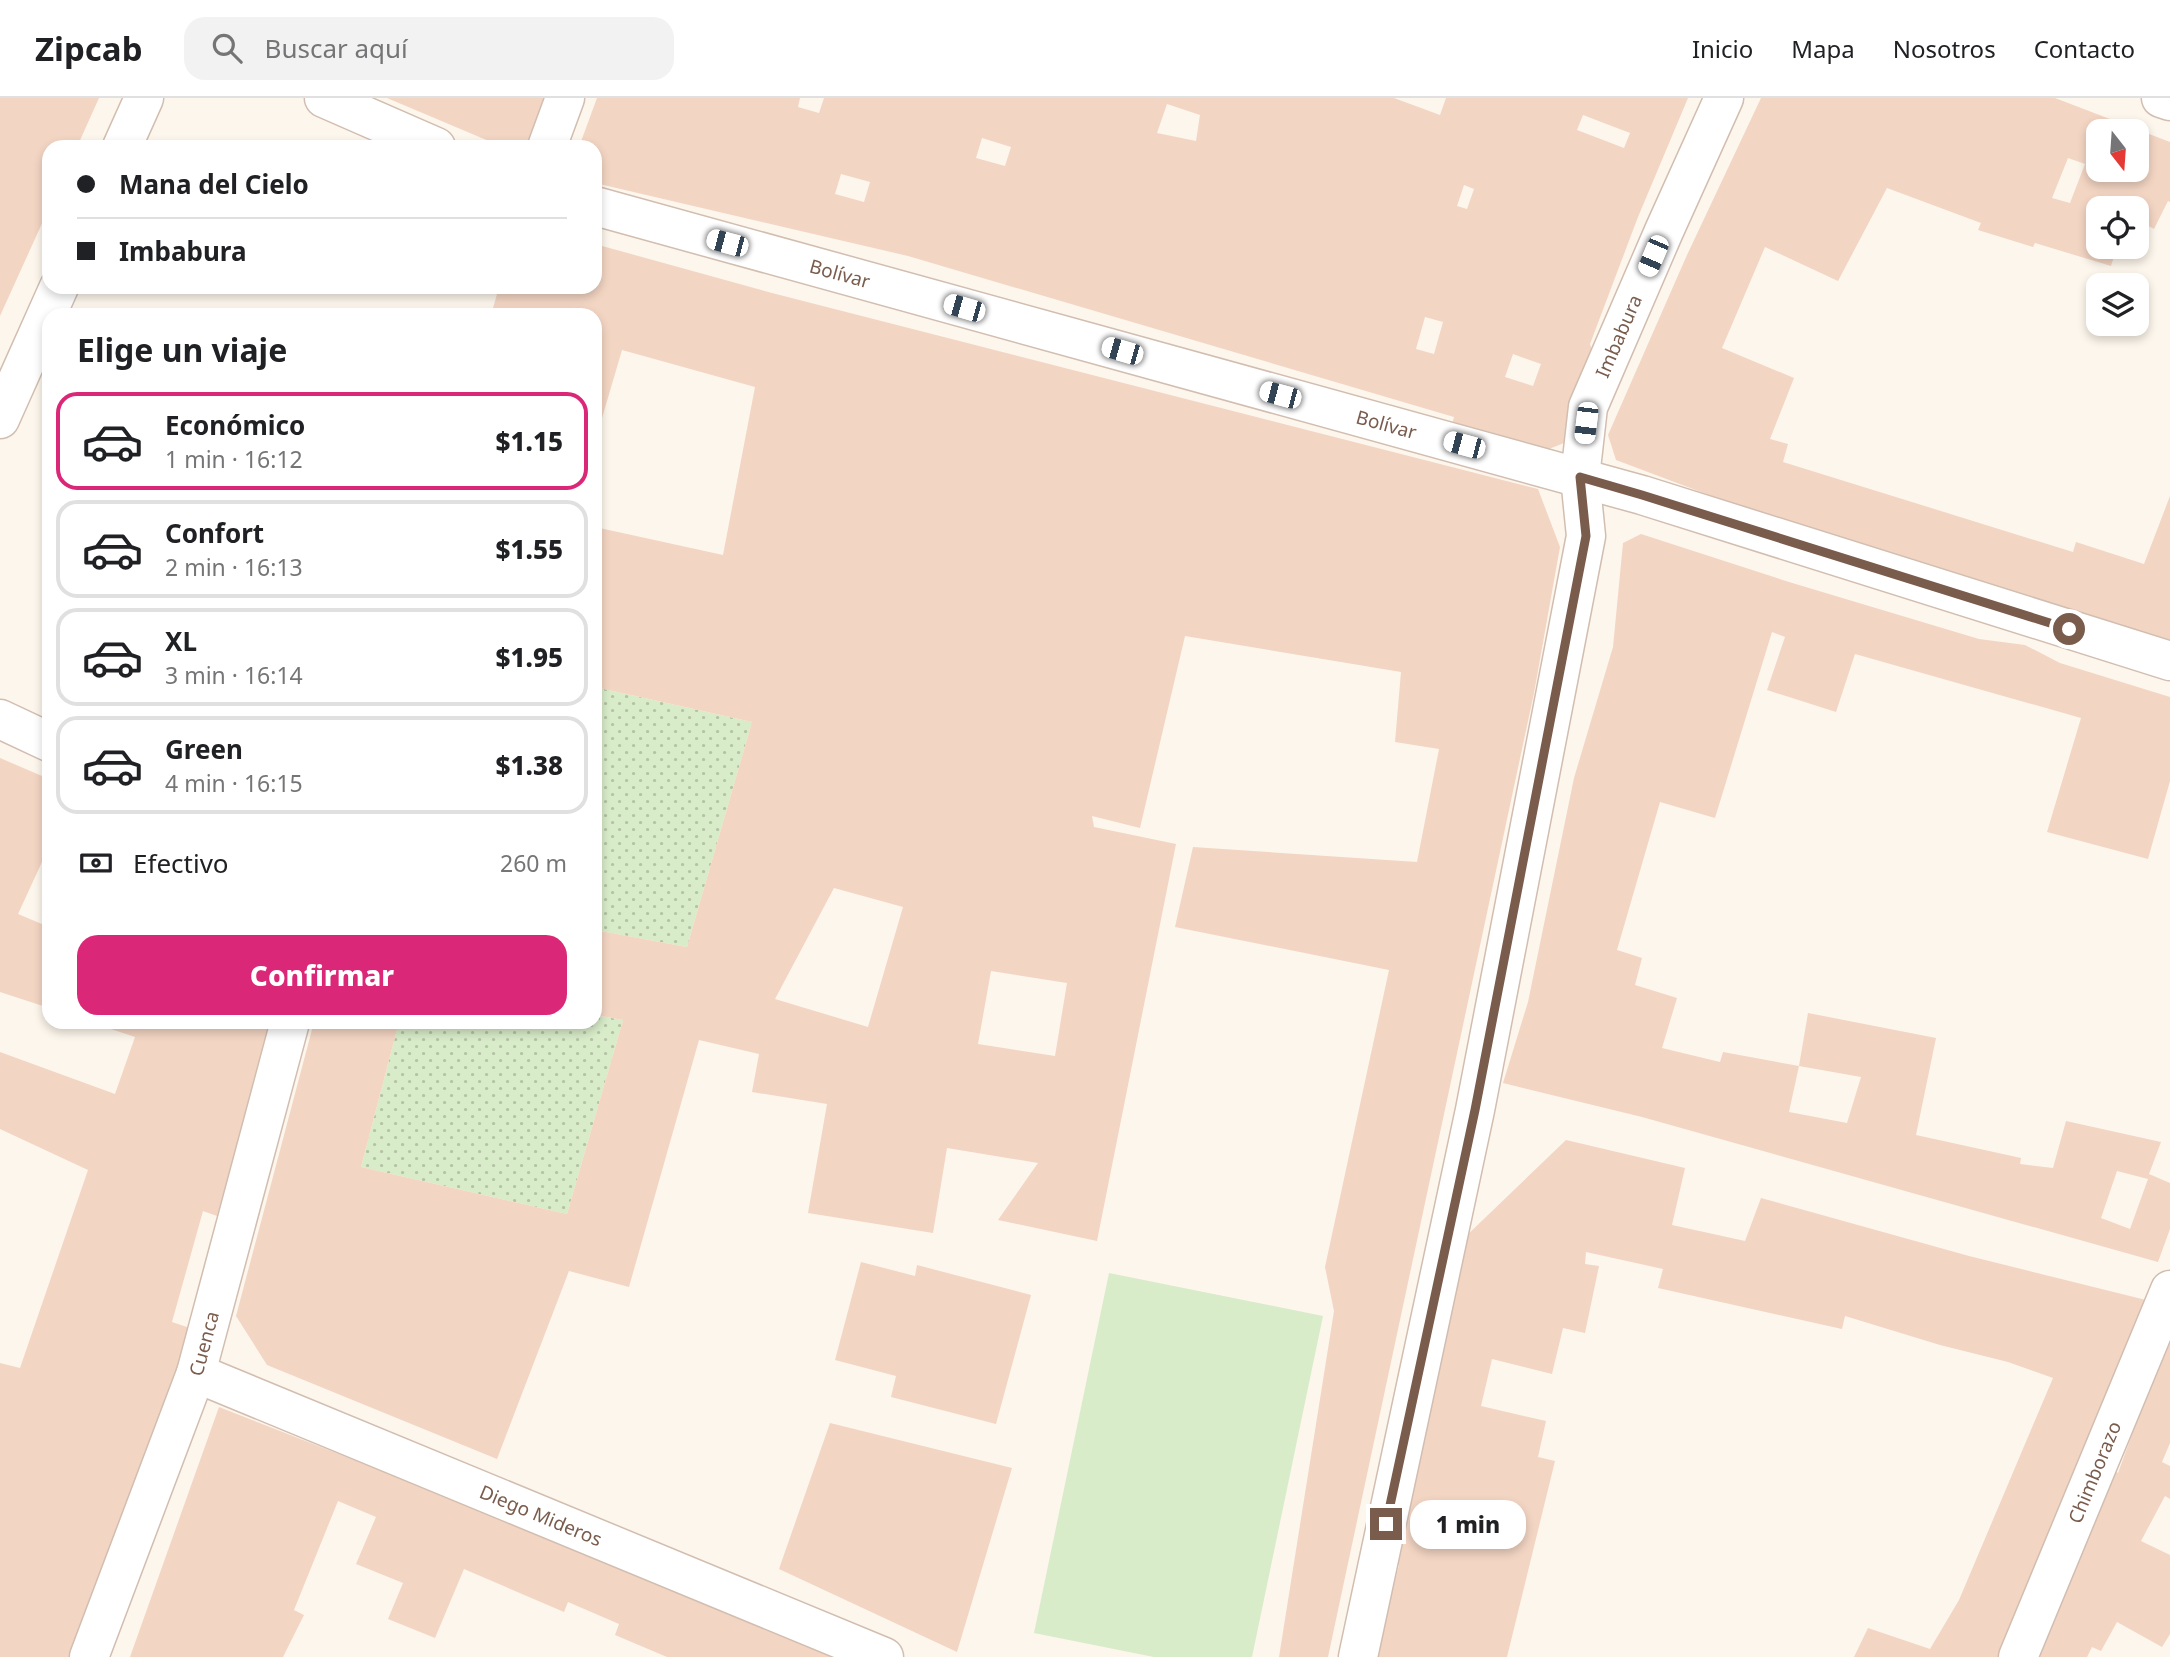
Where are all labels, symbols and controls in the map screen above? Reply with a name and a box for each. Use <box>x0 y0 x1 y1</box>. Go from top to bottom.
search box <box>184 17 674 80</box>
text: Zipcab <box>35 26 142 71</box>
icon: search <box>208 29 246 67</box>
text: Buscar aquí <box>264 30 408 66</box>
text: Inicio <box>1692 32 1753 65</box>
text: Mapa <box>1791 32 1855 65</box>
text: Nosotros <box>1893 32 1996 65</box>
text: Contacto <box>2034 32 2135 65</box>
north arrow <box>2086 119 2149 182</box>
map controls <box>2086 119 2149 336</box>
text: Mana del Cielo <box>119 166 309 202</box>
button: locate <box>2086 196 2149 259</box>
car <box>704 227 751 259</box>
text: Imbabura <box>119 233 246 269</box>
car <box>1636 233 1671 279</box>
street label: Bolívar <box>807 253 873 294</box>
button: layers <box>2086 273 2149 336</box>
street label: Imbabura <box>1589 290 1648 382</box>
car <box>941 292 988 324</box>
text: Elige un viaje <box>77 328 287 371</box>
car <box>1099 335 1146 367</box>
car <box>1257 379 1304 411</box>
car <box>1574 401 1599 445</box>
street label: Bolívar <box>1353 404 1420 445</box>
text: Económico <box>165 407 305 443</box>
icon: car <box>81 410 144 473</box>
text: $1.15 <box>496 423 563 459</box>
car <box>1441 429 1488 461</box>
text: 1 min · 16:12 <box>165 443 303 475</box>
text: Confort <box>165 515 264 551</box>
icon: car <box>81 518 144 581</box>
text: $1.55 <box>496 531 563 567</box>
text: 2 min · 16:13 <box>165 551 303 583</box>
route start <box>2053 613 2085 645</box>
text: XL <box>165 623 197 659</box>
icon: car <box>81 626 144 689</box>
text: $1.95 <box>496 639 563 675</box>
text: 3 min · 16:14 <box>165 659 303 691</box>
text: Green <box>165 731 243 767</box>
icon: car <box>81 734 144 797</box>
text: $1.38 <box>496 747 563 783</box>
text: 4 min · 16:15 <box>165 767 303 799</box>
icon: cash <box>77 844 115 882</box>
text: Efectivo <box>133 845 229 881</box>
text: 260 m <box>500 847 567 879</box>
button: Confirmar <box>77 935 567 1015</box>
street label: Cuenca <box>183 1308 225 1379</box>
street label: Chimborazo <box>2062 1417 2127 1527</box>
street label: Diego Mideros <box>476 1478 606 1552</box>
callout: 1 min <box>1410 1500 1526 1548</box>
route end <box>1370 1508 1402 1540</box>
text: 1 min <box>1436 1508 1500 1540</box>

